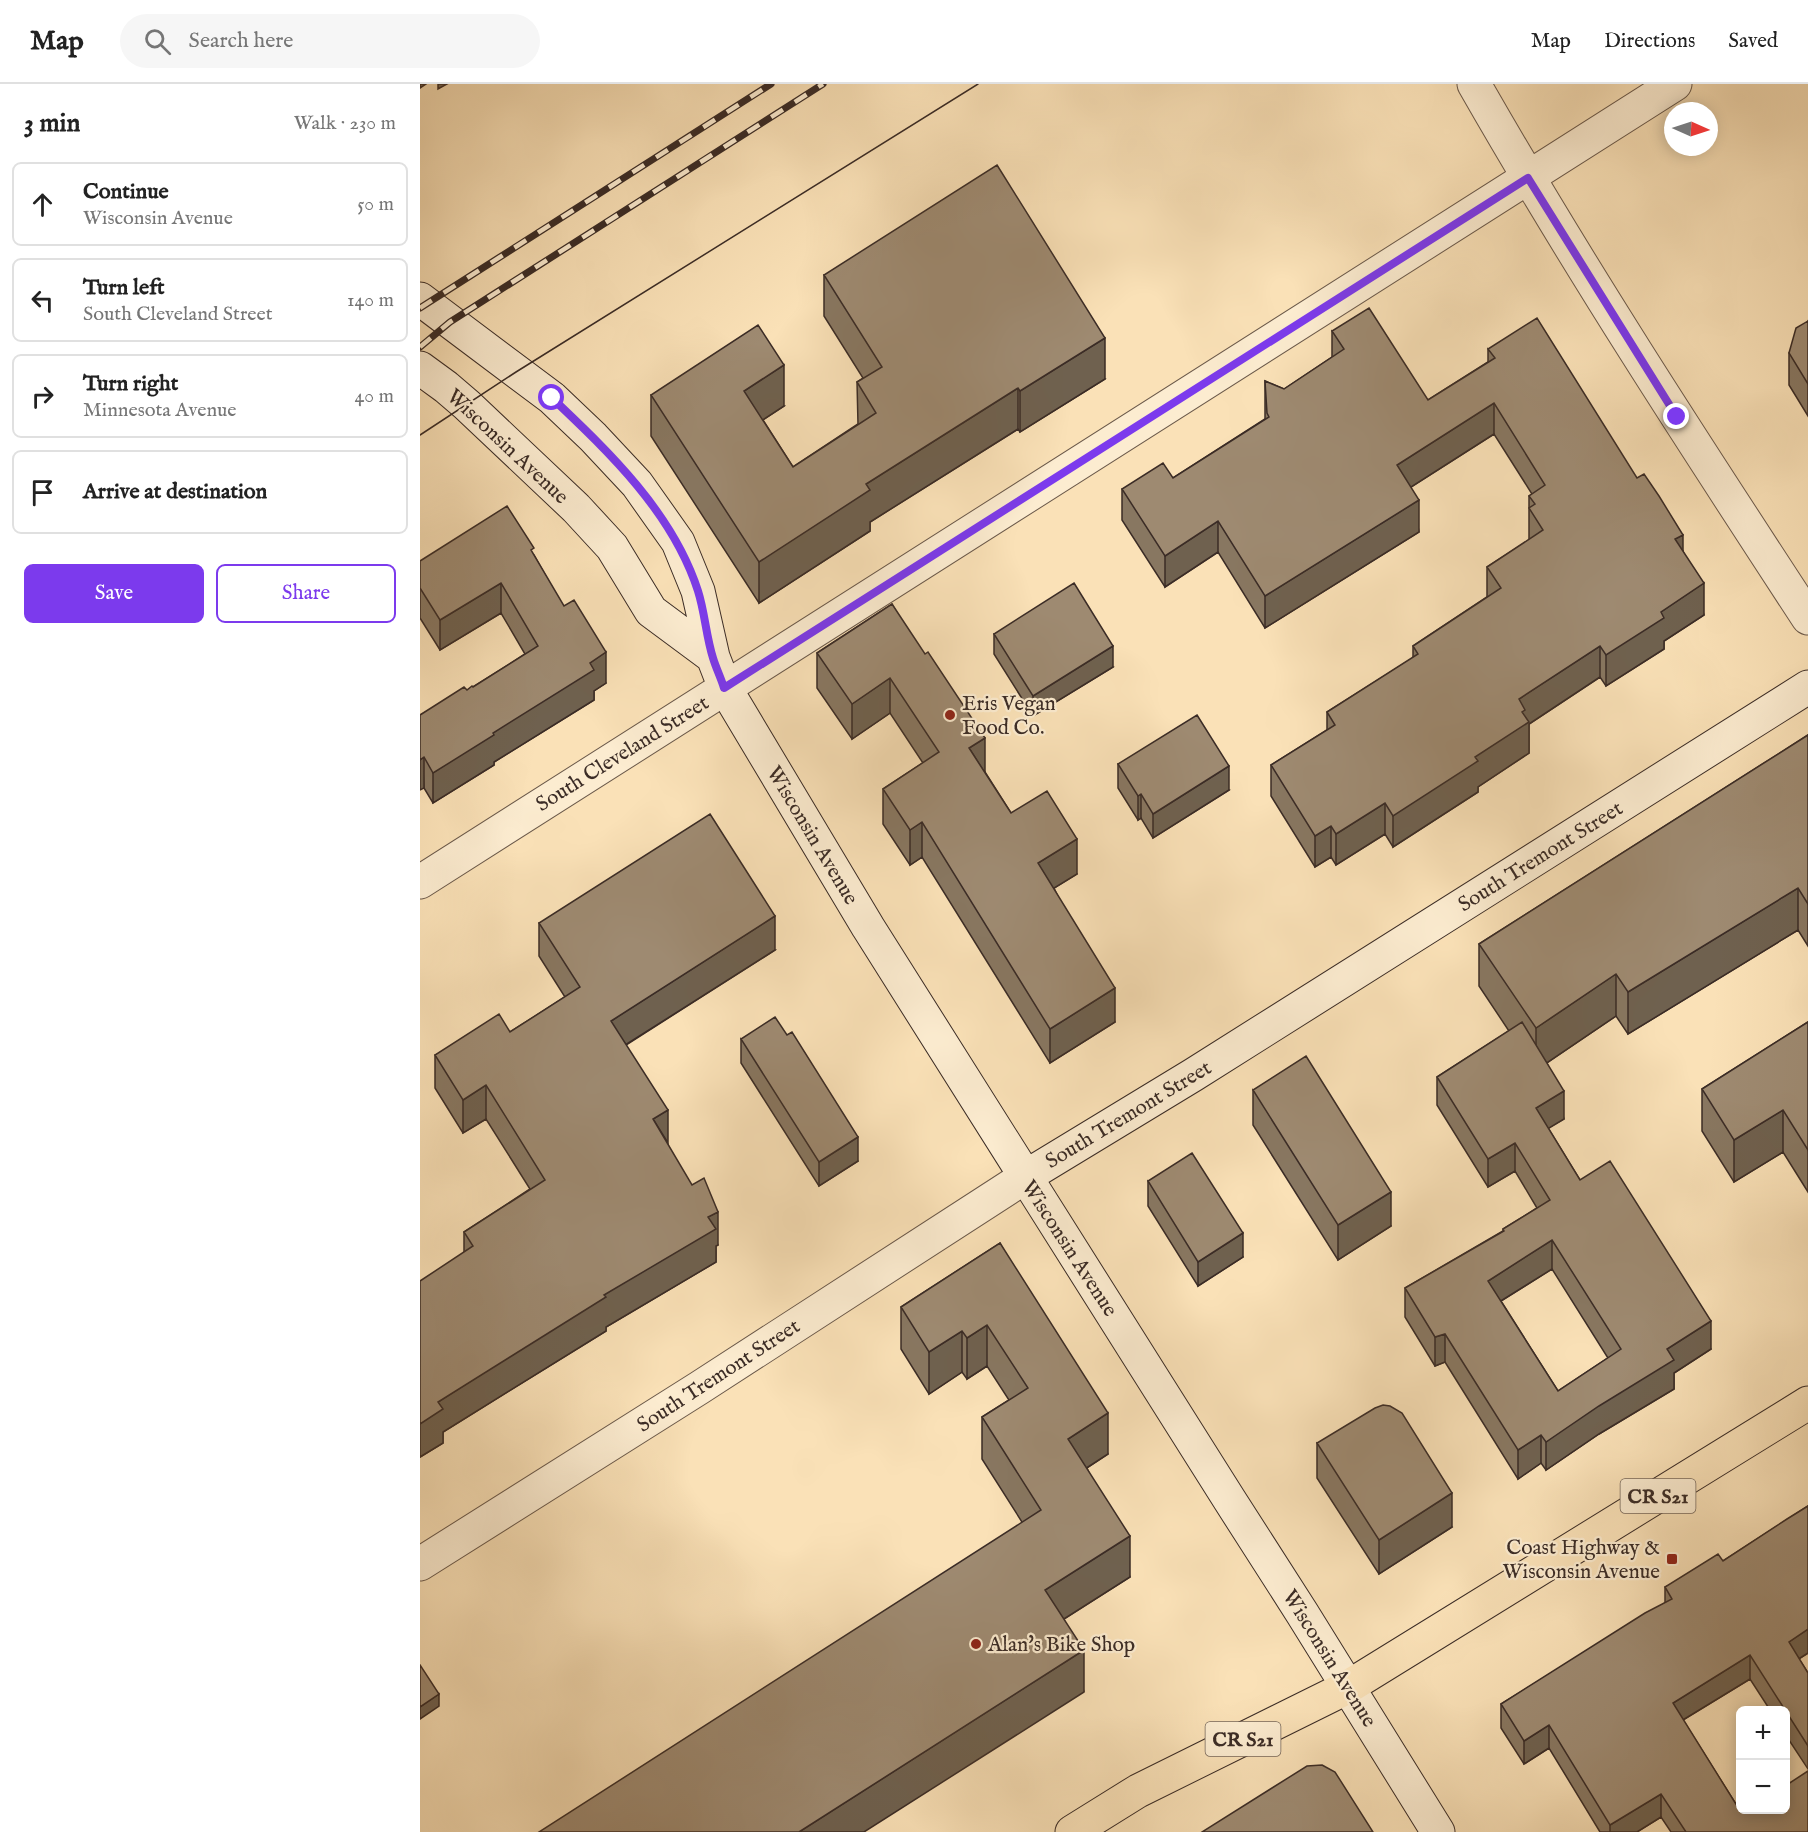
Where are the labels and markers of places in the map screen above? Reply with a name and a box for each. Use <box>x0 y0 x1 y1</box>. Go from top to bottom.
place label: Eris Vegan Food Co. <box>962 691 1056 742</box>
marker: Eris Vegan Food Co. <box>943 708 957 722</box>
place label: Coast Highway & Wisconsin Avenue <box>1503 1535 1660 1586</box>
marker: Coast Highway & Wisconsin Avenue <box>1665 1552 1679 1566</box>
place label: Alan's Bike Shop <box>987 1632 1135 1659</box>
marker: Alan's Bike Shop <box>969 1637 983 1651</box>

